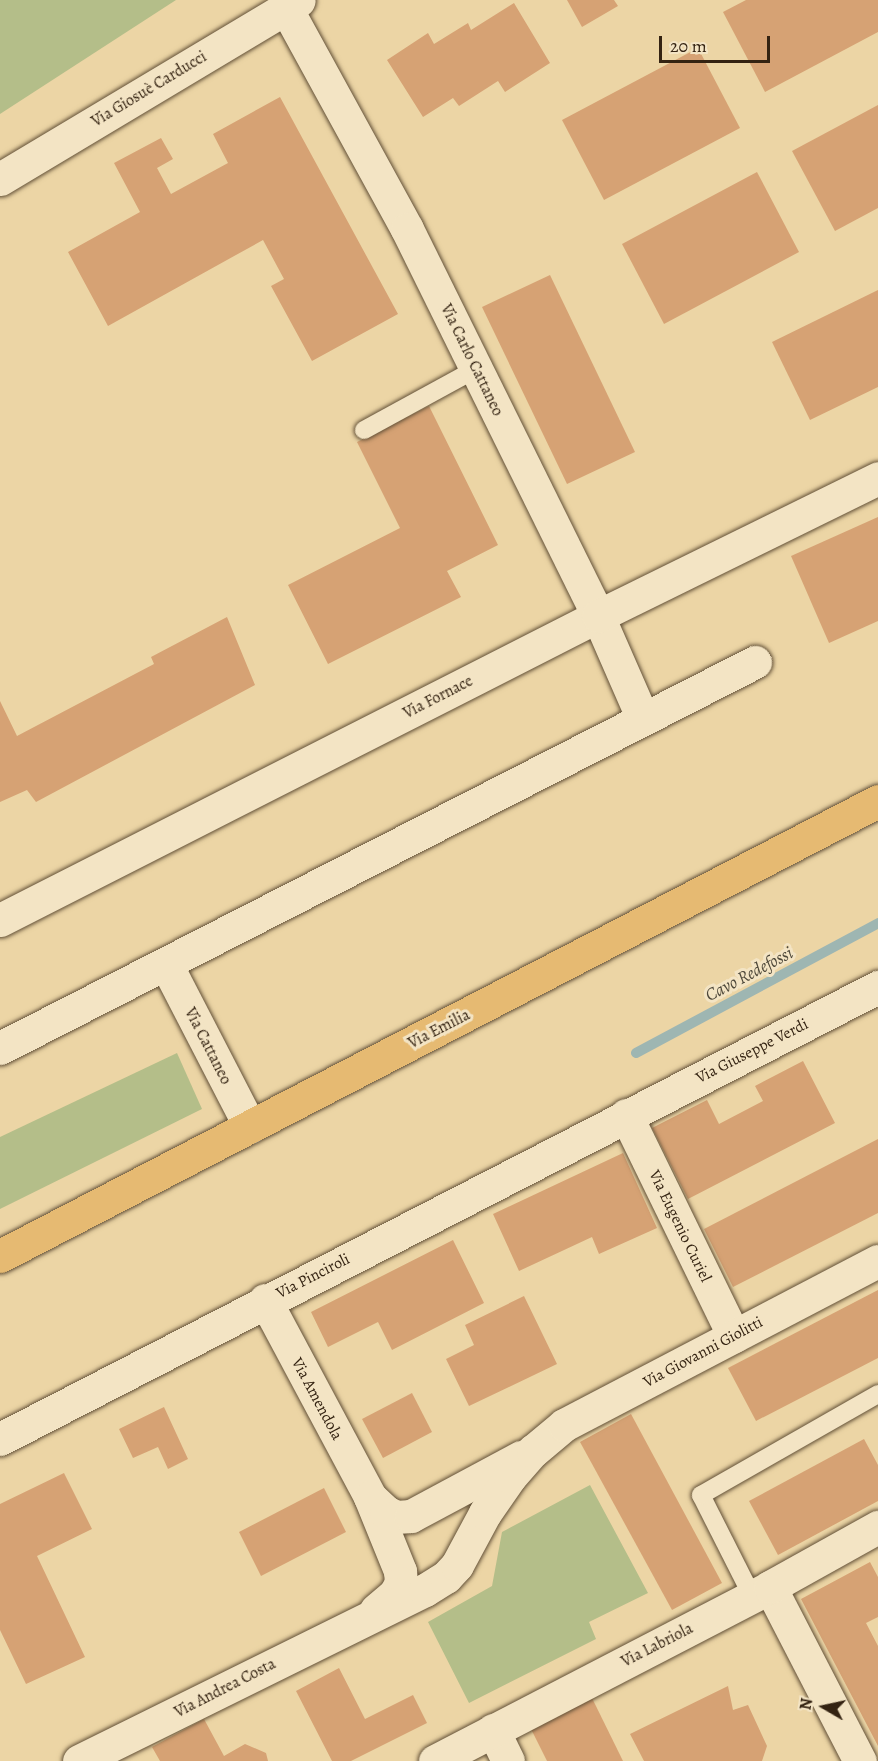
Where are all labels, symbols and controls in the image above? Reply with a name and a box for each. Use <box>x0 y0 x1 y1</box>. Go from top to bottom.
scale bar <box>662 24 773 62</box>
text: 20 m <box>670 34 707 58</box>
street label: Via Giosuè Carducci <box>88 47 210 131</box>
street label: Via Carlo Cattaneo <box>437 301 507 419</box>
street label: Via Fornace <box>400 671 476 723</box>
water label: Cavo Redefossi <box>701 942 797 1006</box>
street label: Via Cattaneo <box>180 1004 236 1088</box>
street label: Via Emilia <box>405 1005 473 1053</box>
street label: Via Giuseppe Verdi <box>693 1014 811 1088</box>
street label: Via Eugenio Curiel <box>645 1167 715 1285</box>
street label: Via Pinciroli <box>273 1249 353 1303</box>
street label: Via Giovanni Giolitti <box>640 1312 766 1392</box>
street label: Via Amendola <box>287 1355 347 1443</box>
street label: Via Labriola <box>618 1619 696 1671</box>
street label: Via Andrea Costa <box>171 1654 279 1722</box>
north arrow <box>794 1677 854 1737</box>
text: N <box>794 1697 818 1712</box>

